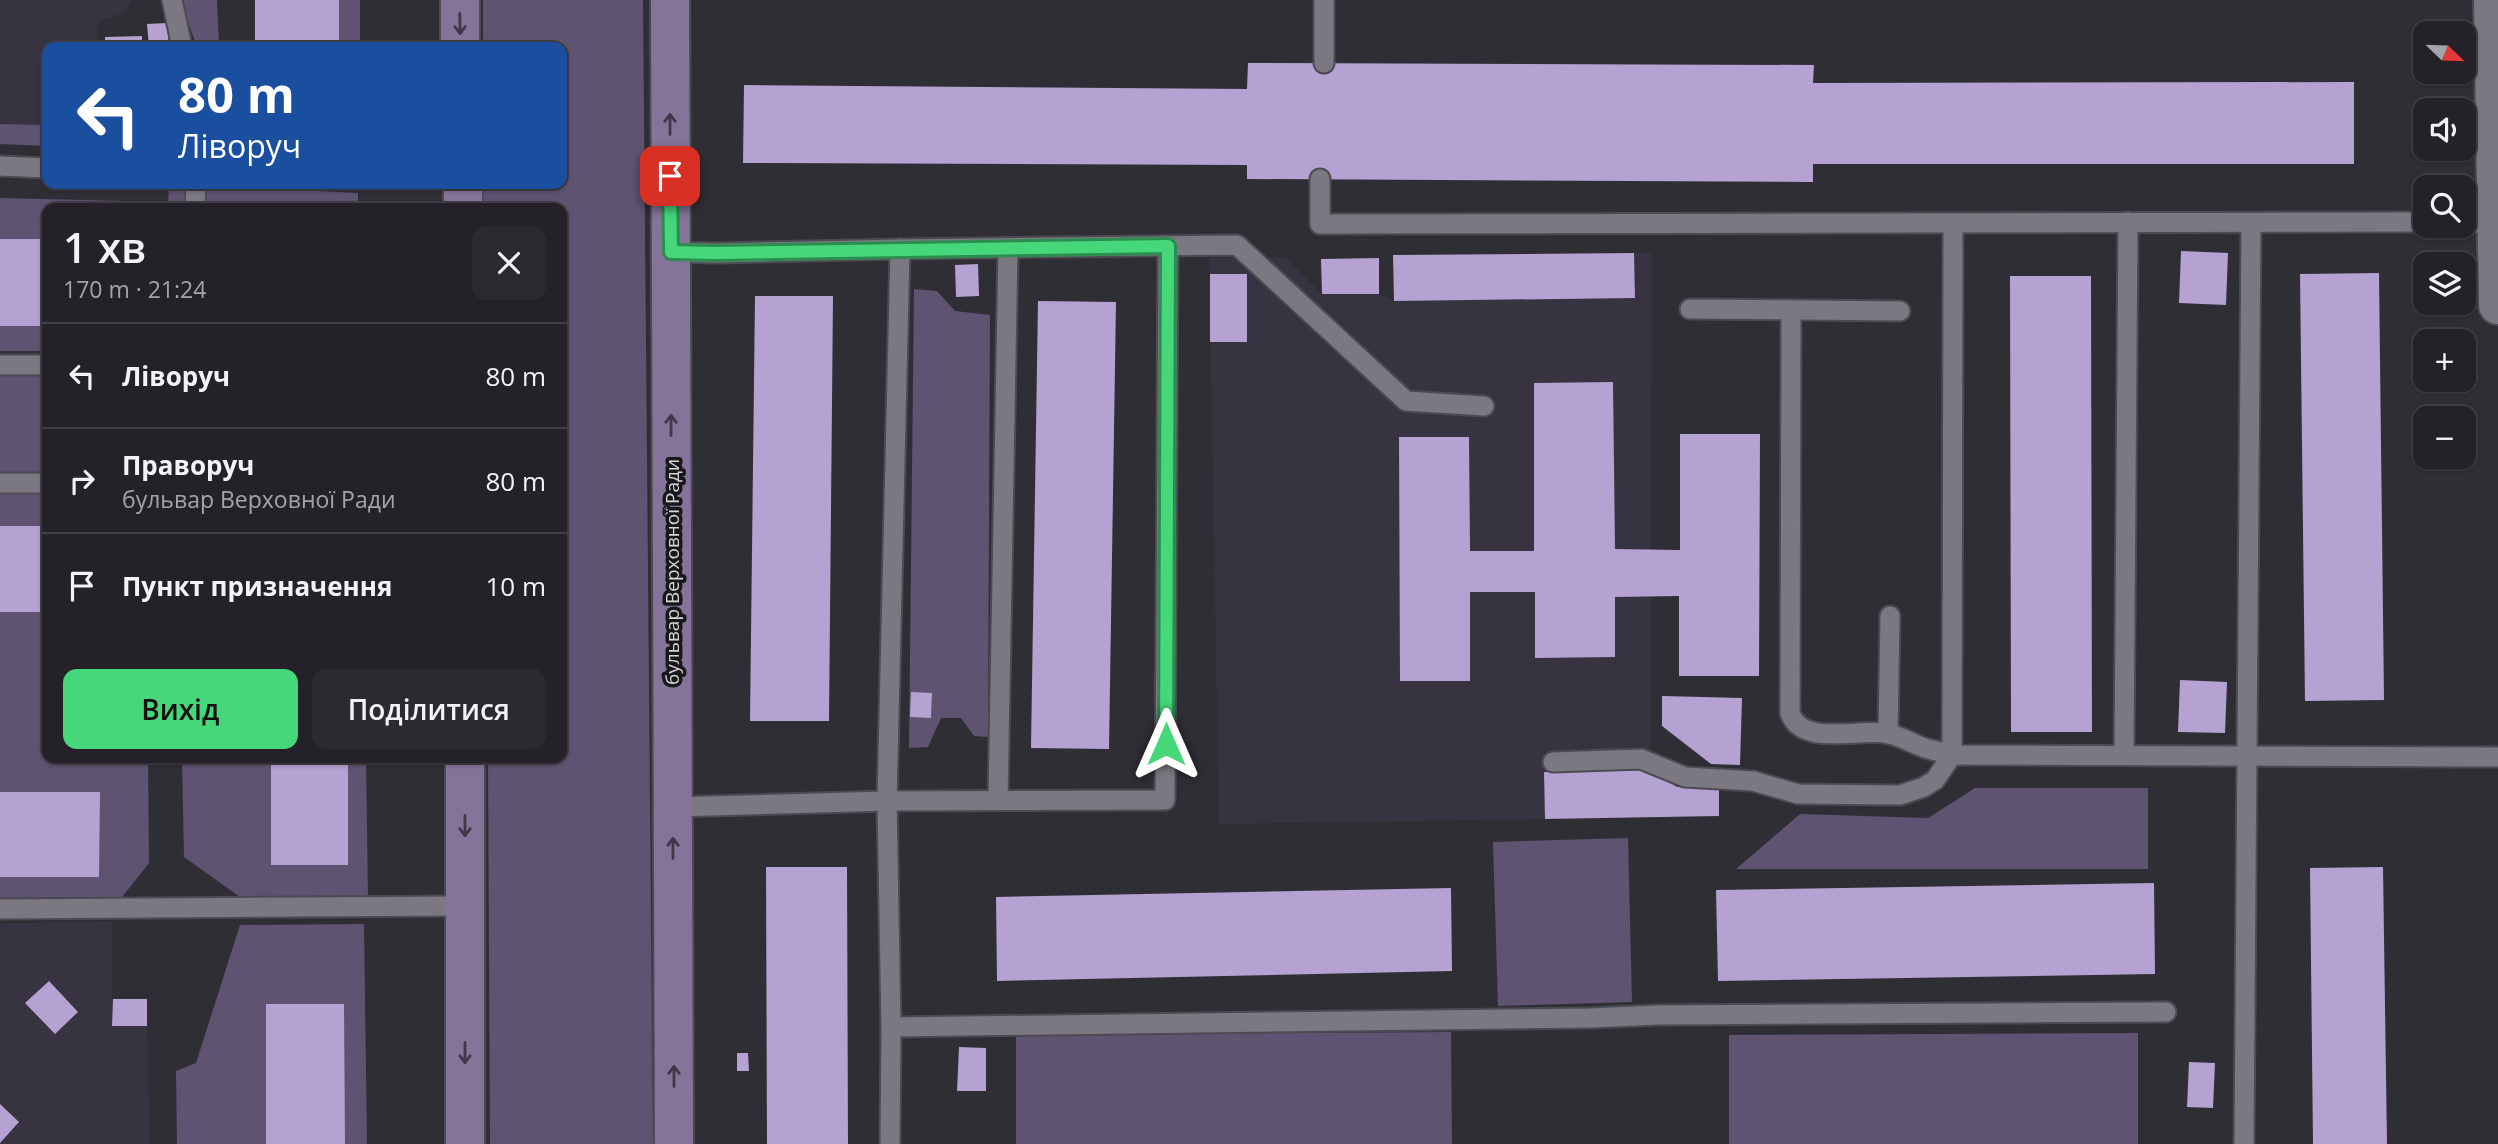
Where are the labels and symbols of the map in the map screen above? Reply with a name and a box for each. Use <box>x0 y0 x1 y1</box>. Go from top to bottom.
one-way arrow <box>453 12 467 35</box>
north arrow <box>2413 21 2476 84</box>
one-way arrow <box>663 113 677 136</box>
pin <box>640 146 700 206</box>
one-way arrow <box>664 414 678 437</box>
street label: бульвар Верховної Ради <box>659 459 685 685</box>
position arrow <box>1129 707 1203 781</box>
one-way arrow <box>458 814 472 837</box>
one-way arrow <box>666 837 680 860</box>
one-way arrow <box>458 1042 472 1065</box>
one-way arrow <box>667 1065 681 1088</box>

